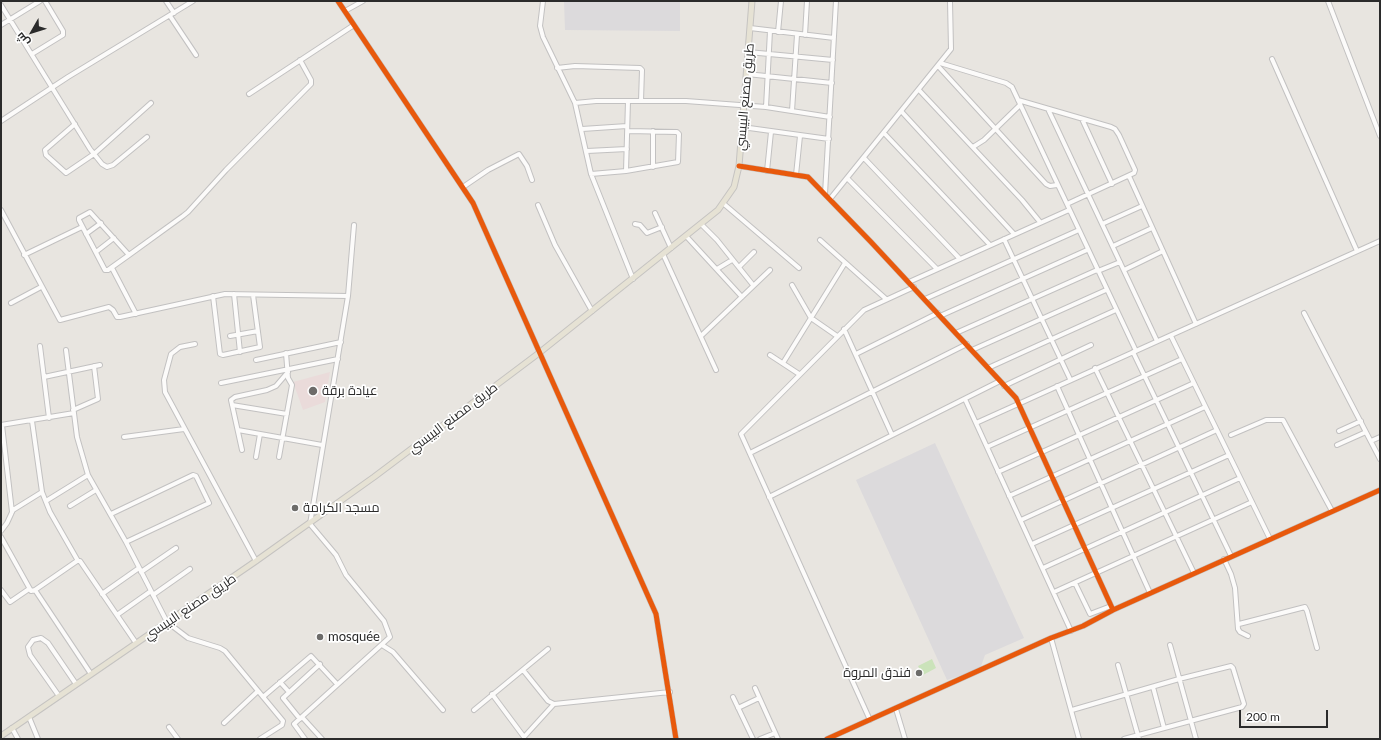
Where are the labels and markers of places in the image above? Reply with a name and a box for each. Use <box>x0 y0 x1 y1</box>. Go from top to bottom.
place label: عيادة برقة <box>322 383 377 399</box>
marker: عيادة برقة <box>307 385 319 397</box>
place label: مسجد الكرامة <box>303 500 380 516</box>
marker: مسجد الكرامة <box>290 503 300 513</box>
place label: mosquée <box>328 629 380 645</box>
marker: mosquée <box>315 632 325 642</box>
place label: فندق المروة <box>843 665 911 681</box>
marker: فندق المروة <box>914 668 924 678</box>

